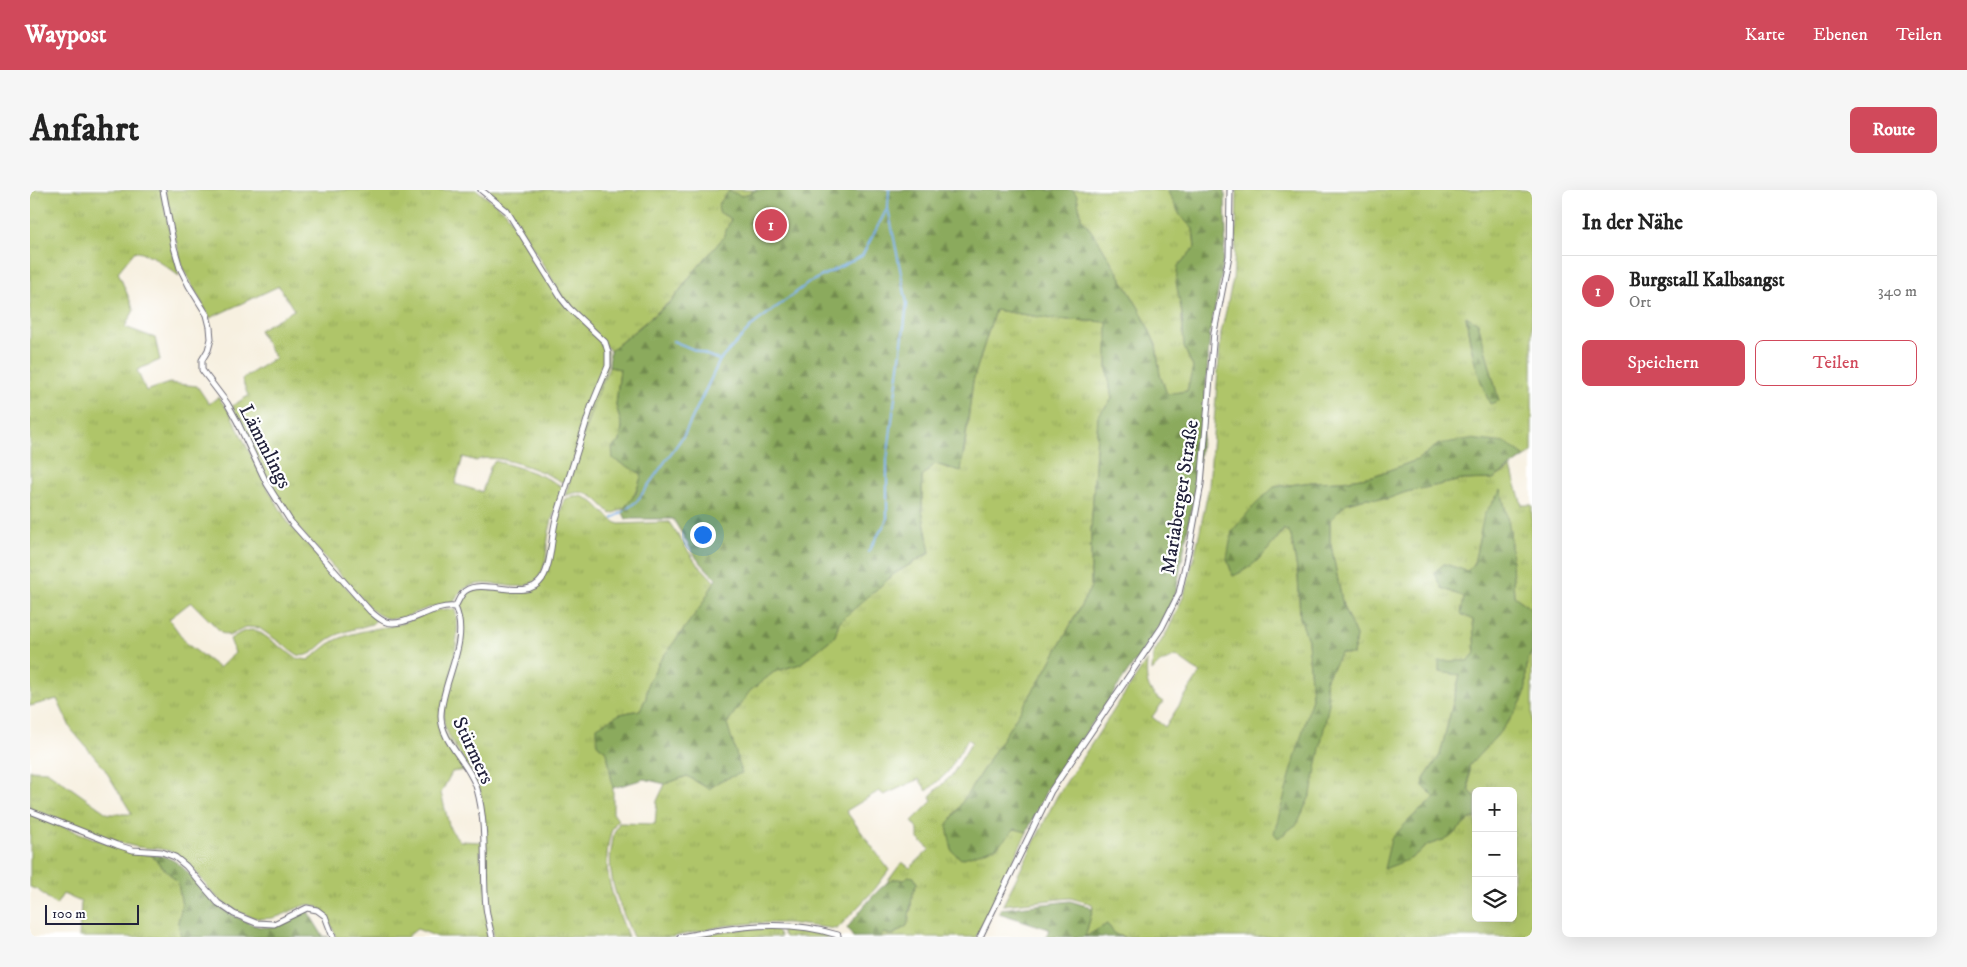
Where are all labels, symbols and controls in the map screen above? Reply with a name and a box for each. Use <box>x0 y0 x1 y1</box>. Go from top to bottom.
text: Waypost <box>25 20 106 50</box>
text: Karte <box>1745 24 1785 46</box>
text: Ebenen <box>1813 24 1868 46</box>
text: Teilen <box>1896 24 1942 46</box>
button: Route <box>1850 107 1937 153</box>
text: Anfahrt <box>30 108 139 152</box>
pin: 1 <box>755 206 787 244</box>
text: In der Nähe <box>1582 210 1683 236</box>
text: Burgstall Kalbsangst <box>1629 269 1785 292</box>
text: 1 <box>1595 281 1601 301</box>
text: 340 m <box>1878 281 1917 301</box>
text: Ort <box>1629 292 1651 312</box>
button: Speichern <box>1582 340 1745 386</box>
button: Teilen <box>1755 340 1917 386</box>
street label: Lämmlings <box>233 400 297 493</box>
street label: Mariaberger Straße <box>1156 418 1205 576</box>
your location <box>690 522 716 548</box>
street label: Stürmers <box>446 713 499 789</box>
map controls <box>1472 787 1517 922</box>
button: + <box>1472 787 1517 832</box>
button: − <box>1472 832 1517 877</box>
button: layers <box>1472 877 1517 922</box>
scale bar <box>45 902 139 925</box>
text: 100 m <box>52 905 86 923</box>

